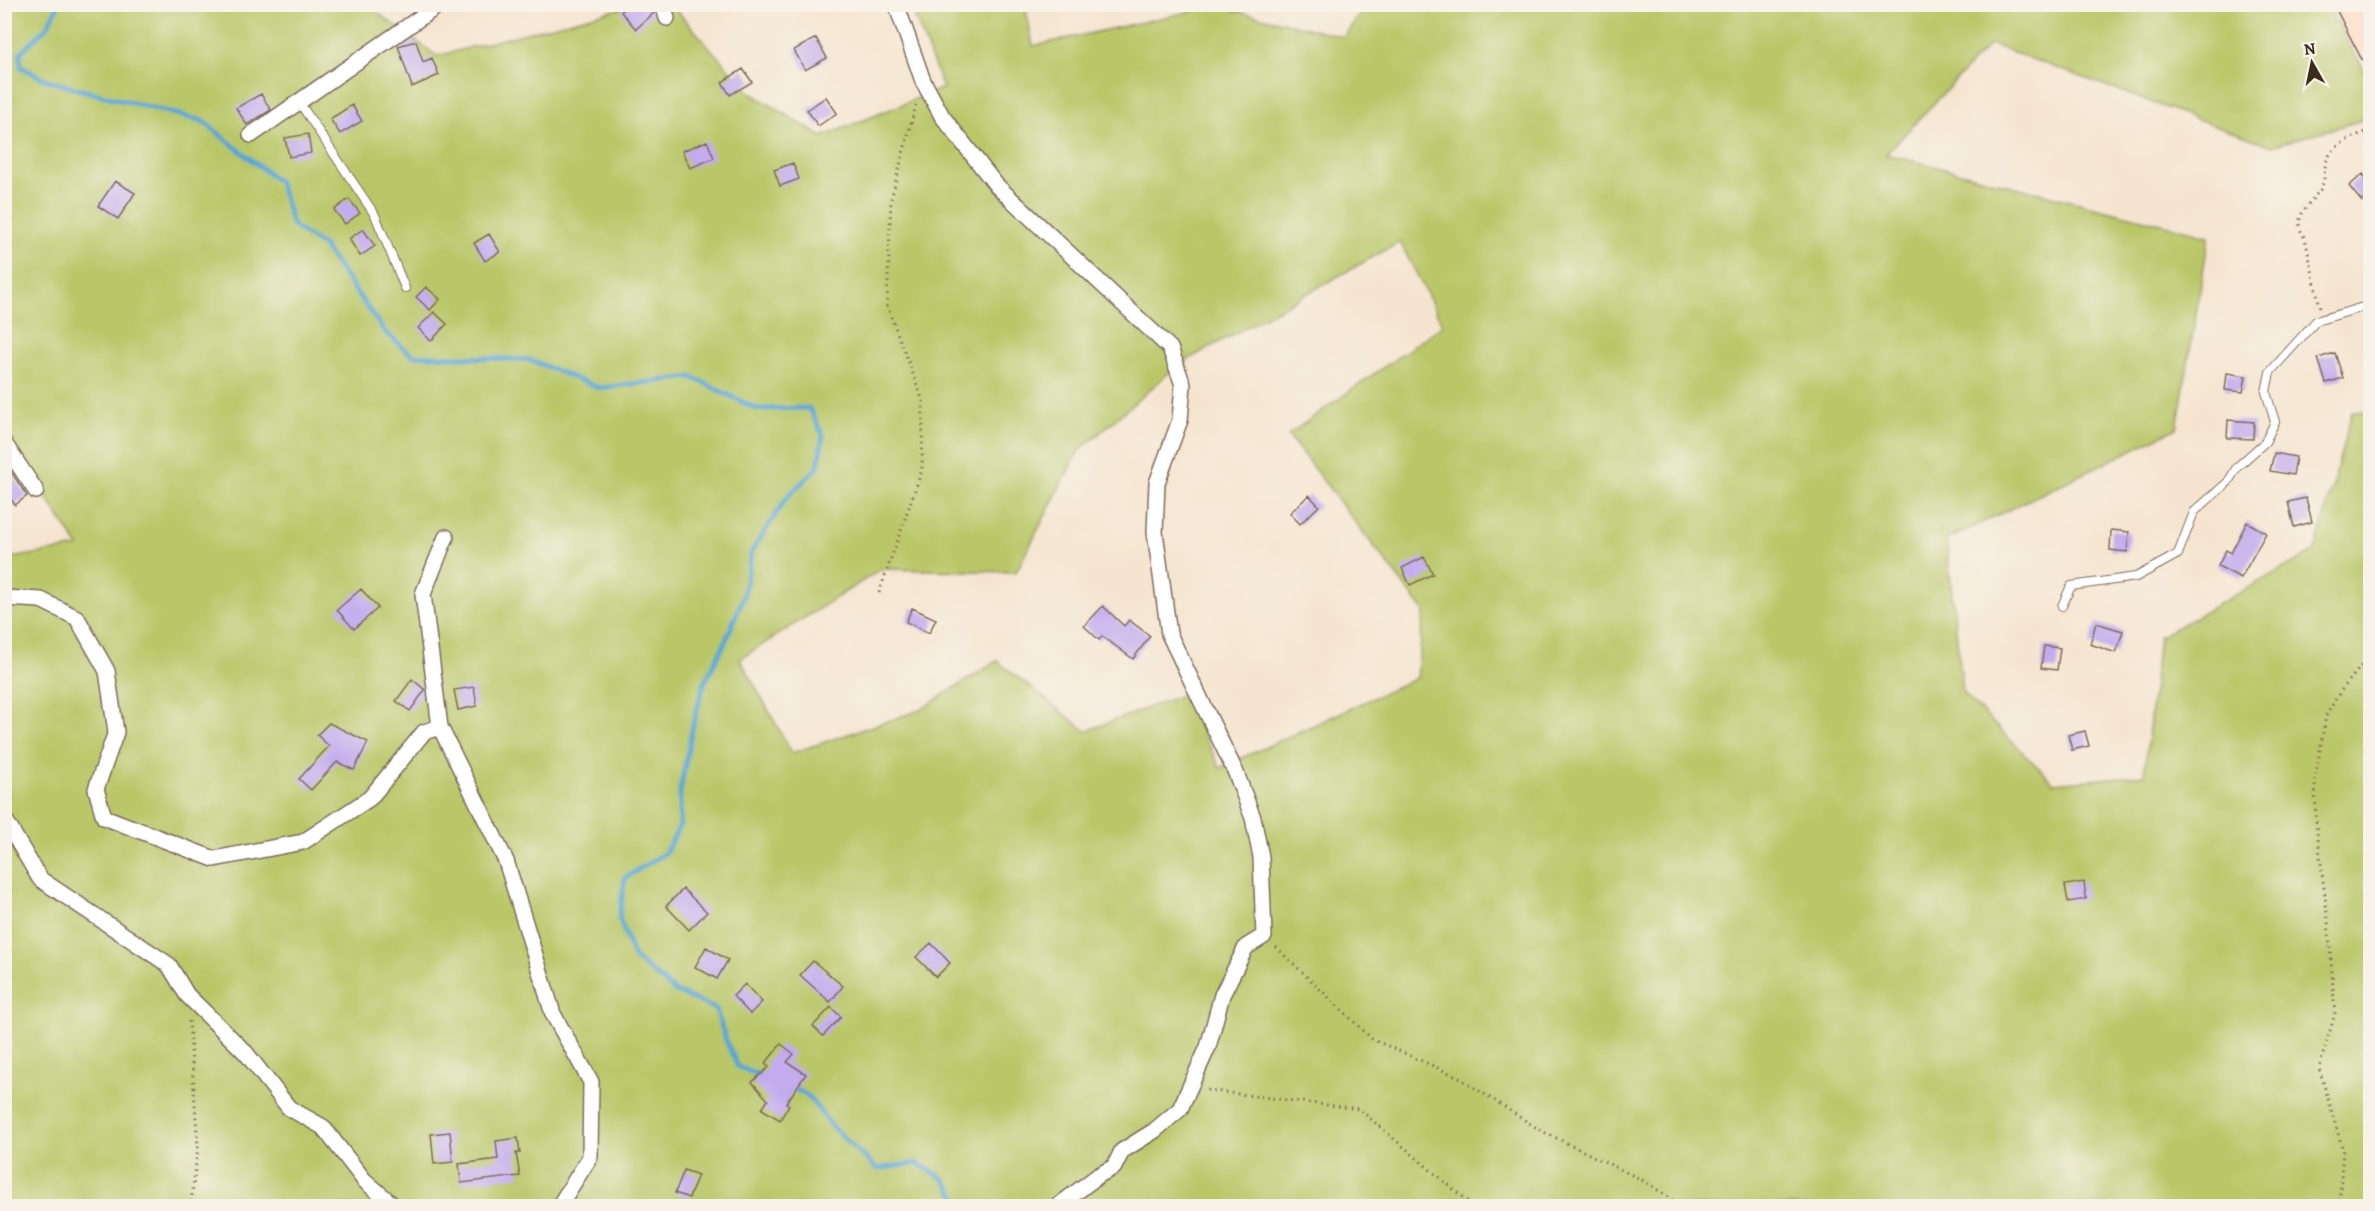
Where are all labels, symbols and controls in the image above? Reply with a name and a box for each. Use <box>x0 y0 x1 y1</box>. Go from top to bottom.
north arrow <box>2282 33 2342 93</box>
text: N <box>2302 37 2318 61</box>

